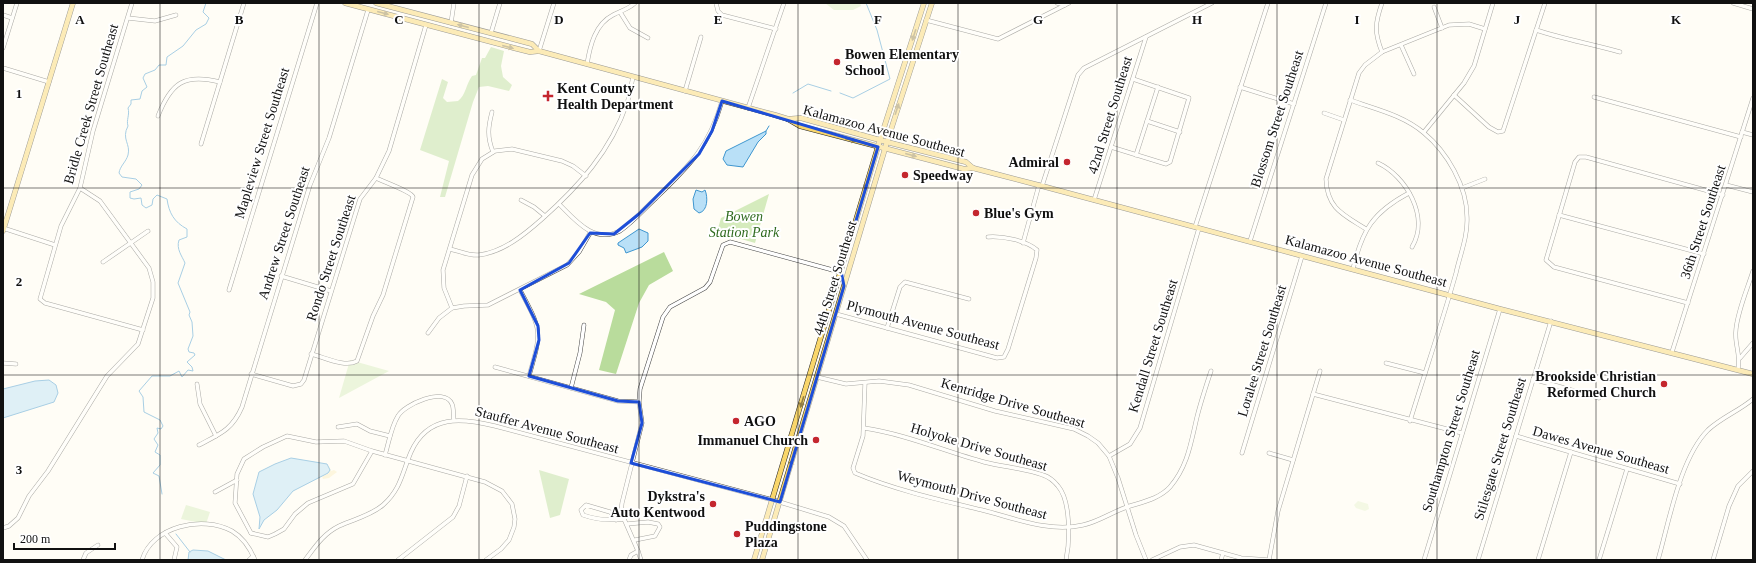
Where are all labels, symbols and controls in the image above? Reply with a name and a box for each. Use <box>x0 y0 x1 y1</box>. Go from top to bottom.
one-way arrow <box>377 11 389 17</box>
text: A <box>75 12 85 27</box>
text: B <box>235 12 244 27</box>
text: C <box>394 12 404 27</box>
text: D <box>554 12 564 27</box>
text: E <box>714 12 722 27</box>
text: F <box>874 12 882 27</box>
text: G <box>1033 12 1043 27</box>
text: H <box>1192 12 1202 27</box>
text: I <box>1354 12 1360 27</box>
text: J <box>1514 12 1521 27</box>
text: K <box>1671 12 1682 27</box>
street label: Bridle Creek Street Southeast <box>61 22 121 186</box>
one-way arrow <box>456 23 468 29</box>
one-way arrow <box>911 29 917 41</box>
one-way arrow <box>503 44 515 50</box>
place label: Bowen Elementary School <box>845 47 959 78</box>
street label: Blossom Street Southeast <box>1248 49 1306 189</box>
street label: 42nd Street Southeast <box>1085 54 1135 176</box>
marker: Bowen Elementary School <box>832 57 842 67</box>
street label: Mapleview Street Southeast <box>232 66 292 220</box>
place label: Kent County Health Department <box>557 81 674 112</box>
text: 1 <box>16 86 22 101</box>
marker: Kent County Health Department <box>542 90 554 102</box>
street label: Kalamazoo Avenue Southeast <box>801 102 967 160</box>
one-way arrow <box>895 103 901 115</box>
one-way arrow <box>845 137 858 143</box>
one-way arrow <box>905 152 917 158</box>
place label: Admiral <box>1008 155 1059 170</box>
marker: Admiral <box>1062 157 1072 167</box>
street label: 36th Street Southeast <box>1677 163 1729 281</box>
street label: Andrew Street Southeast <box>255 164 313 302</box>
place label: Speedway <box>913 168 973 183</box>
marker: Speedway <box>900 170 910 180</box>
one-way arrow <box>864 178 870 190</box>
street label: Rondo Street Southeast <box>304 193 358 323</box>
place label: Blue's Gym <box>984 206 1054 221</box>
marker: Blue's Gym <box>971 208 981 218</box>
park label: Bowen Station Park <box>709 209 780 240</box>
street label: 44th Street Southeast <box>810 219 860 337</box>
street label: Kalamazoo Avenue Southeast <box>1283 232 1449 290</box>
text: 2 <box>16 274 22 289</box>
street label: Kendall Street Southeast <box>1126 278 1180 414</box>
street label: Loralee Street Southeast <box>1235 283 1289 419</box>
street label: Plymouth Avenue Southeast <box>845 297 1001 353</box>
street label: Southampton Street Southeast <box>1419 348 1483 514</box>
place label: Brookside Christian Reformed Church <box>1535 369 1656 400</box>
street label: Kentridge Drive Southeast <box>939 375 1087 431</box>
street label: Stilesgate Street Southeast <box>1471 376 1529 522</box>
marker: Brookside Christian Reformed Church <box>1659 379 1669 389</box>
one-way arrow <box>799 396 805 408</box>
street label: Stauffer Avenue Southeast <box>474 404 621 456</box>
place label: AGO <box>744 414 776 429</box>
marker: AGO <box>731 416 741 426</box>
street label: Holyoke Drive Southeast <box>909 420 1049 474</box>
street label: Dawes Avenue Southeast <box>1531 423 1671 477</box>
place label: Immanuel Church <box>697 433 808 448</box>
marker: Immanuel Church <box>811 435 821 445</box>
one-way arrow <box>788 458 794 470</box>
text: 3 <box>16 462 23 477</box>
street label: Weymouth Drive Southeast <box>895 468 1049 522</box>
place label: Dykstra's Auto Kentwood <box>610 489 706 520</box>
marker: Dykstra's Auto Kentwood <box>708 499 718 509</box>
place label: Puddingstone Plaza <box>745 519 827 550</box>
scale bar <box>14 525 115 551</box>
marker: Puddingstone Plaza <box>732 529 742 539</box>
text: 200 m <box>20 532 51 546</box>

